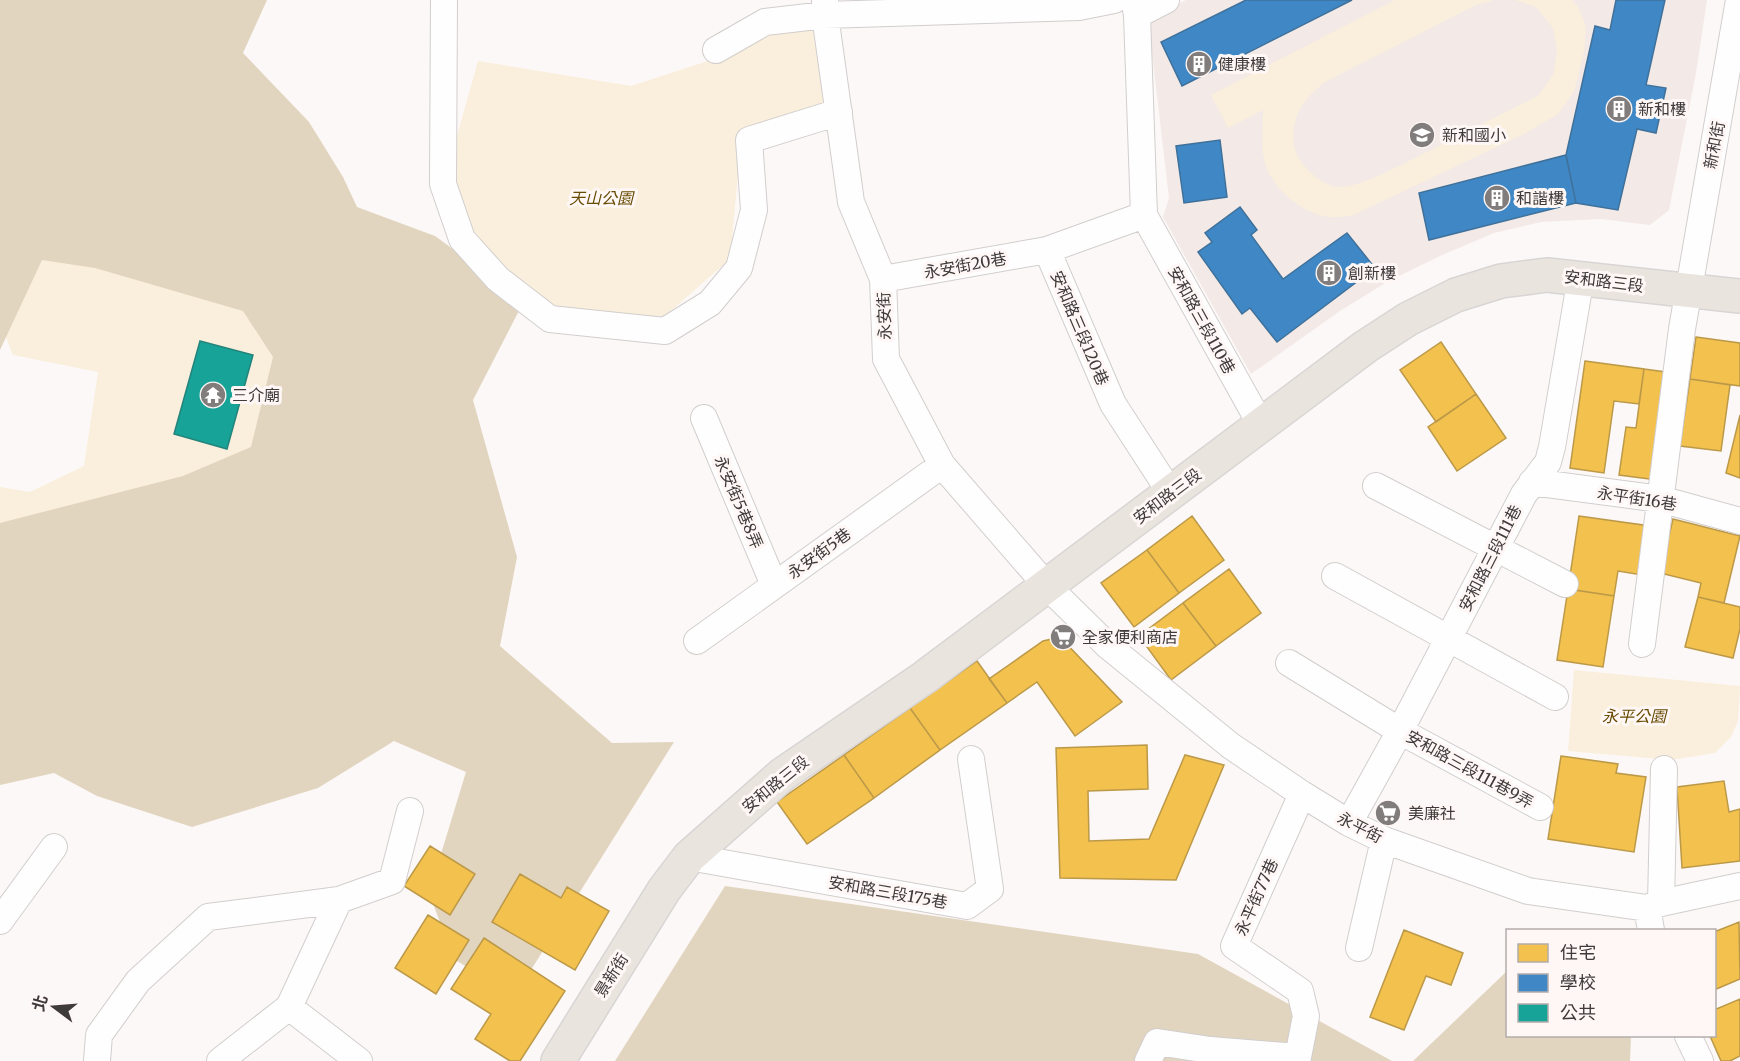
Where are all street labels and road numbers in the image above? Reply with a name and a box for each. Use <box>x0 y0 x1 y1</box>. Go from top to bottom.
street label: 新和街 <box>1700 120 1728 170</box>
street label: 永安街20巷 <box>922 248 1008 282</box>
street label: 安和路三段110巷 <box>1164 263 1240 377</box>
street label: 安和路三段 <box>1563 266 1645 296</box>
street label: 安和路三段120巷 <box>1047 268 1113 388</box>
street label: 永安街 <box>873 292 895 340</box>
street label: 永安街5巷8弄 <box>710 453 768 551</box>
street label: 安和路三段 <box>1129 464 1205 528</box>
street label: 永平街16巷 <box>1596 482 1678 514</box>
street label: 安和路三段111巷 <box>1455 501 1525 615</box>
street label: 永安街5巷 <box>783 523 855 583</box>
street label: 安和路三段111巷9弄 <box>1403 726 1537 812</box>
street label: 安和路三段 <box>738 751 812 817</box>
street label: 永平街 <box>1334 807 1386 847</box>
street label: 永平街77巷 <box>1230 855 1282 939</box>
street label: 安和路三段175巷 <box>827 872 949 912</box>
street label: 景新街 <box>590 949 632 1001</box>

